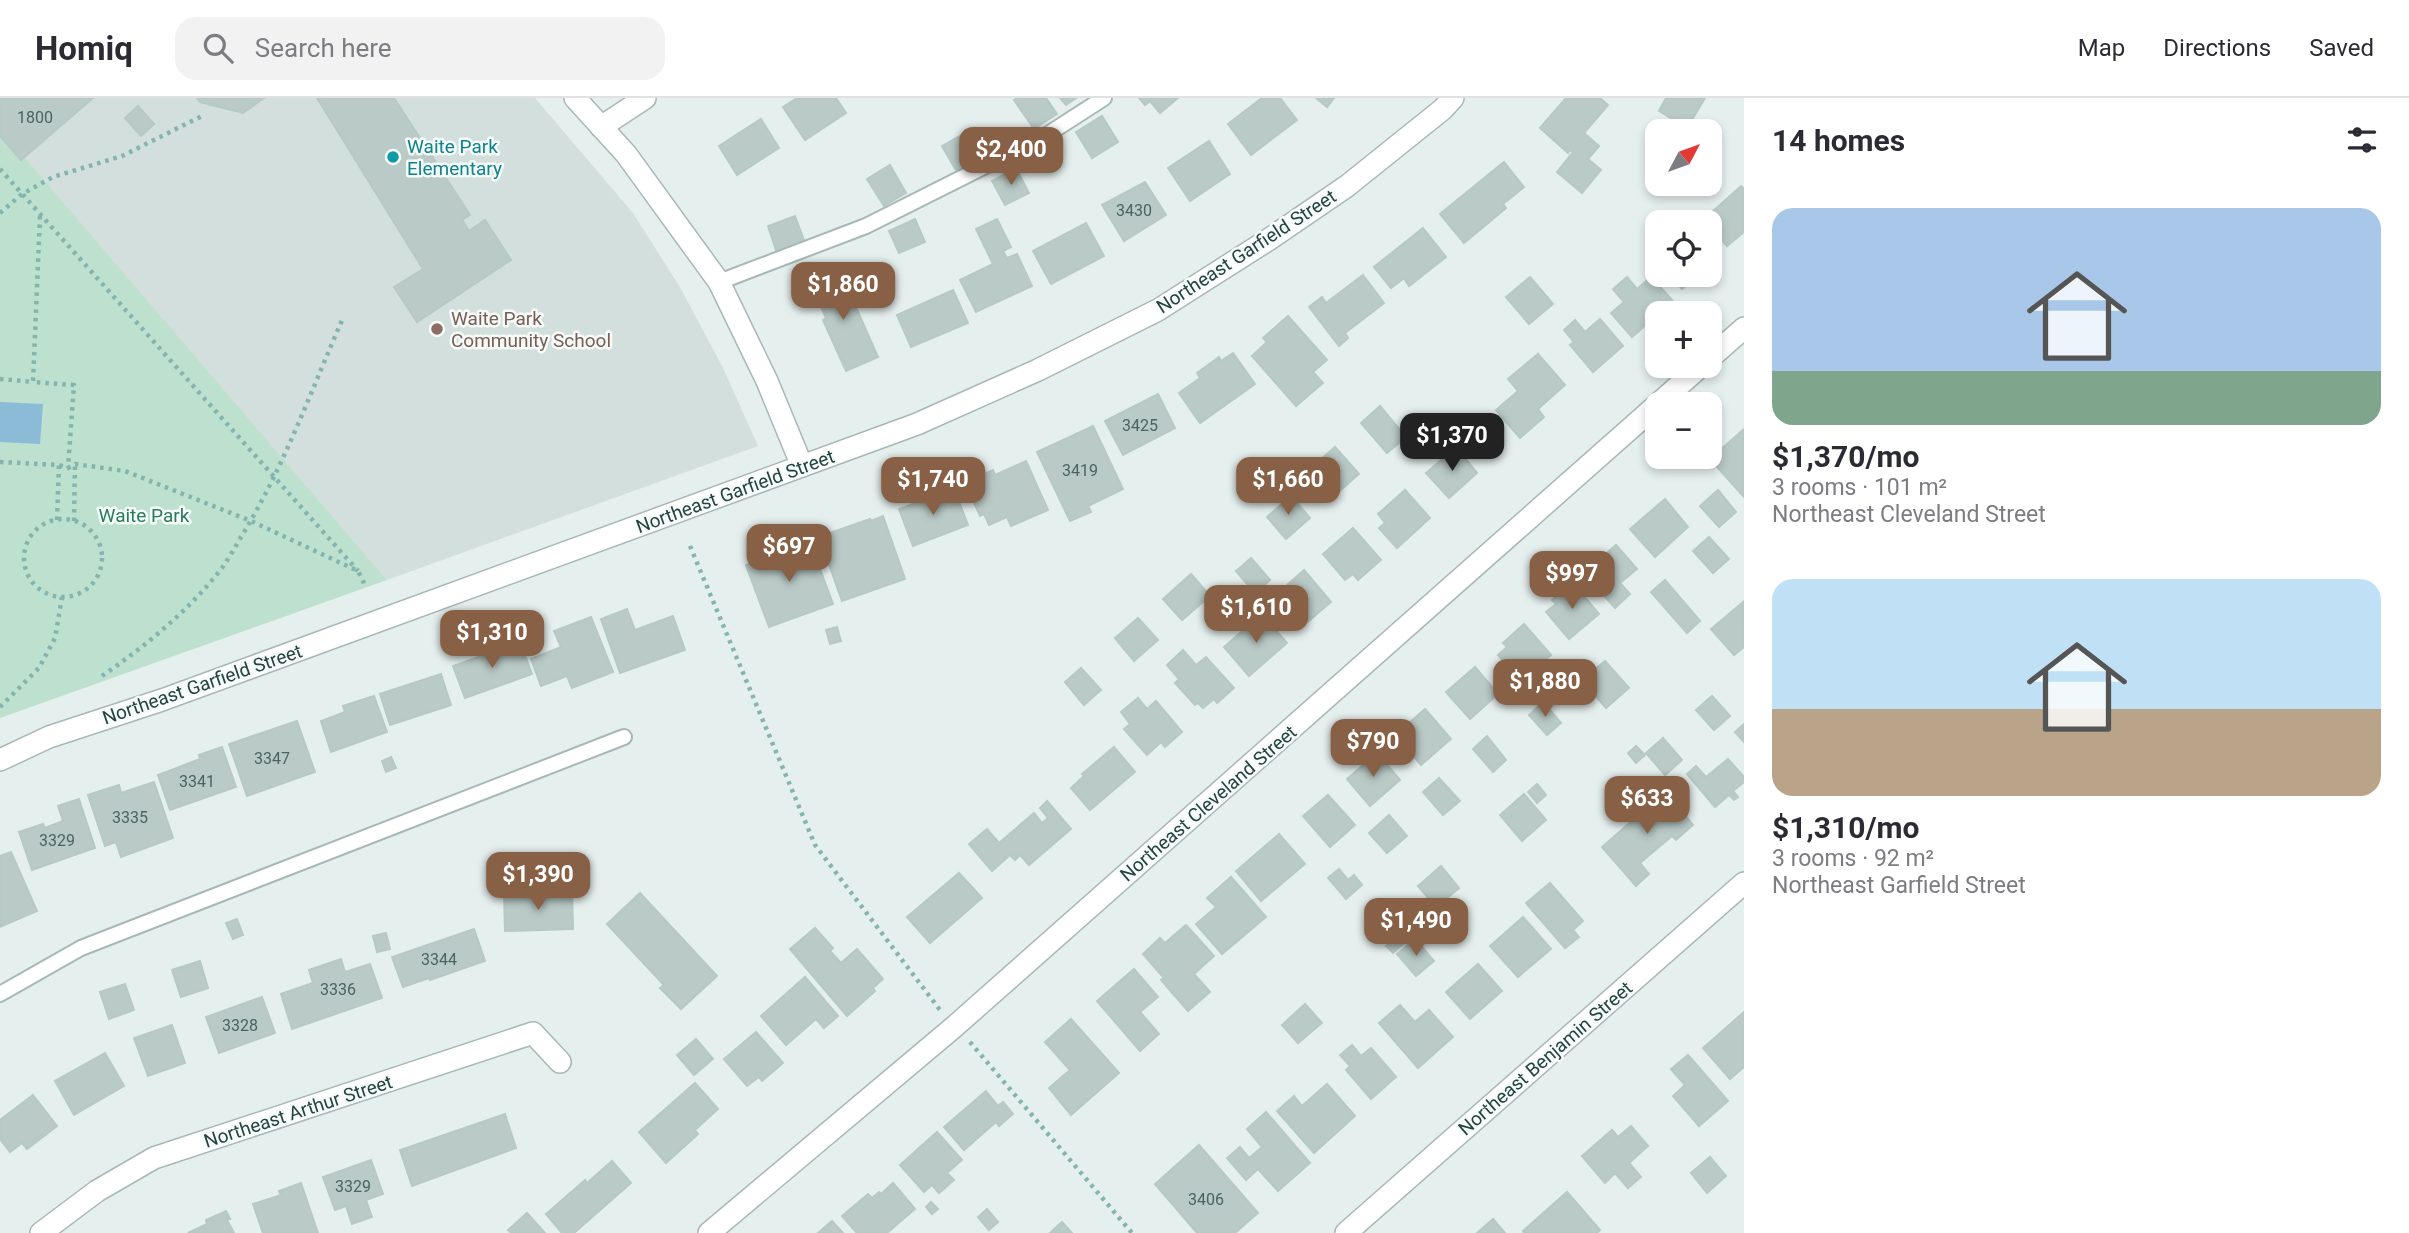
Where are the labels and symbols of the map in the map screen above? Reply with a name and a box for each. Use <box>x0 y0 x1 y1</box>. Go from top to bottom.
house number: 1800 <box>17 108 53 127</box>
north arrow <box>1645 119 1722 196</box>
pin: $2,400 <box>954 127 1068 187</box>
place label: Waite Park Elementary <box>407 135 502 180</box>
marker: Waite Park Elementary <box>385 149 401 165</box>
street label: Northeast Garfield Street <box>1152 185 1340 318</box>
house number: 3430 <box>1116 201 1152 220</box>
pin: $1,860 <box>786 262 900 322</box>
place label: Waite Park Community School <box>451 307 611 352</box>
marker: Waite Park Community School <box>429 321 445 337</box>
pin: $1,370 <box>1395 414 1509 473</box>
house number: 3425 <box>1122 416 1158 435</box>
street label: Northeast Garfield Street <box>633 445 838 538</box>
pin: $1,740 <box>876 458 990 517</box>
pin: $1,660 <box>1231 458 1345 517</box>
house number: 3419 <box>1062 461 1098 480</box>
park label: Waite Park <box>99 504 190 527</box>
pin: $697 <box>748 524 830 584</box>
pin: $997 <box>1531 552 1613 611</box>
pin: $1,610 <box>1199 586 1313 645</box>
pin: $1,310 <box>435 610 549 670</box>
street label: Northeast Garfield Street <box>99 639 305 729</box>
pin: $1,880 <box>1488 660 1602 719</box>
street label: Northeast Cleveland Street <box>1115 720 1301 886</box>
pin: $790 <box>1332 720 1414 779</box>
house number: 3347 <box>254 749 290 768</box>
house number: 3341 <box>179 772 215 791</box>
pin: $633 <box>1606 776 1688 836</box>
house number: 3335 <box>112 808 148 827</box>
house number: 3329 <box>39 831 75 850</box>
pin: $1,390 <box>481 852 595 912</box>
pin: $1,490 <box>1359 898 1473 958</box>
house number: 3344 <box>421 950 457 969</box>
street label: Northeast Benjamin Street <box>1454 977 1637 1140</box>
house number: 3336 <box>320 980 356 999</box>
house number: 3328 <box>222 1016 258 1035</box>
street label: Northeast Arthur Street <box>201 1070 395 1153</box>
house number: 3329 <box>335 1177 371 1196</box>
house number: 3406 <box>1188 1190 1224 1209</box>

